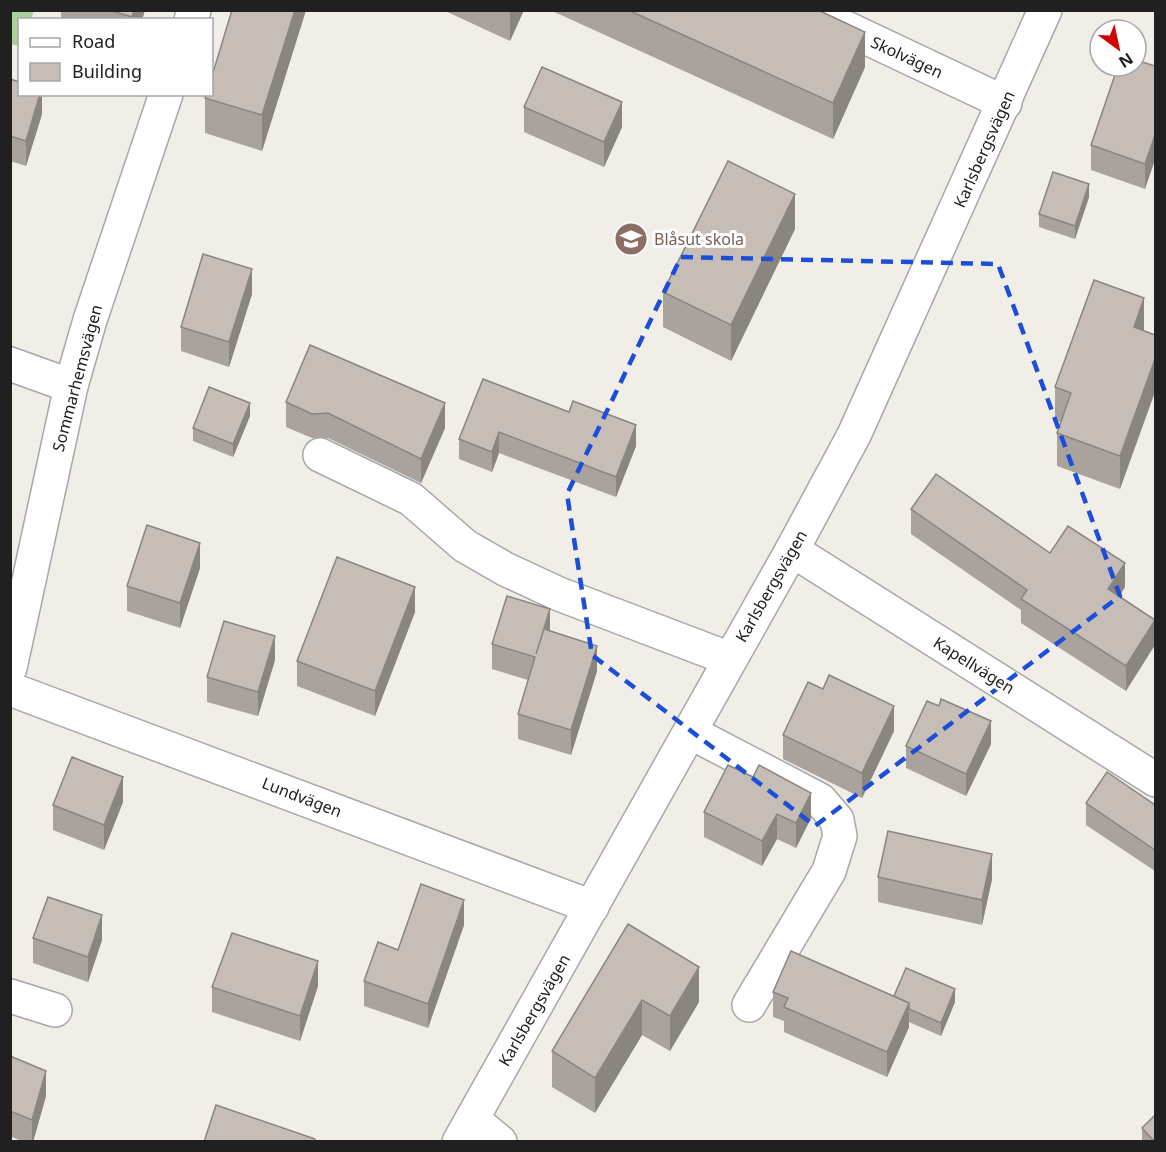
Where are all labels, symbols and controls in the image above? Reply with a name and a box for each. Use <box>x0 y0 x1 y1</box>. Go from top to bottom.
legend <box>18 18 213 96</box>
north arrow <box>1088 18 1148 78</box>
text: Road <box>72 29 115 53</box>
street label: Skolvägen <box>867 31 947 83</box>
text: N <box>1115 48 1138 73</box>
text: Building <box>72 59 142 83</box>
street label: Karlsbergsvägen <box>948 87 1020 211</box>
school or university icon: Blåsut skola <box>613 221 649 257</box>
place label: Blåsut skola <box>654 228 744 250</box>
street label: Sommarhemsvägen <box>47 302 107 454</box>
street label: Karlsbergsvägen <box>730 526 812 646</box>
street label: Kapellvägen <box>929 631 1019 699</box>
street label: Lundvägen <box>259 772 345 822</box>
street label: Karlsbergsvägen <box>493 950 575 1070</box>

